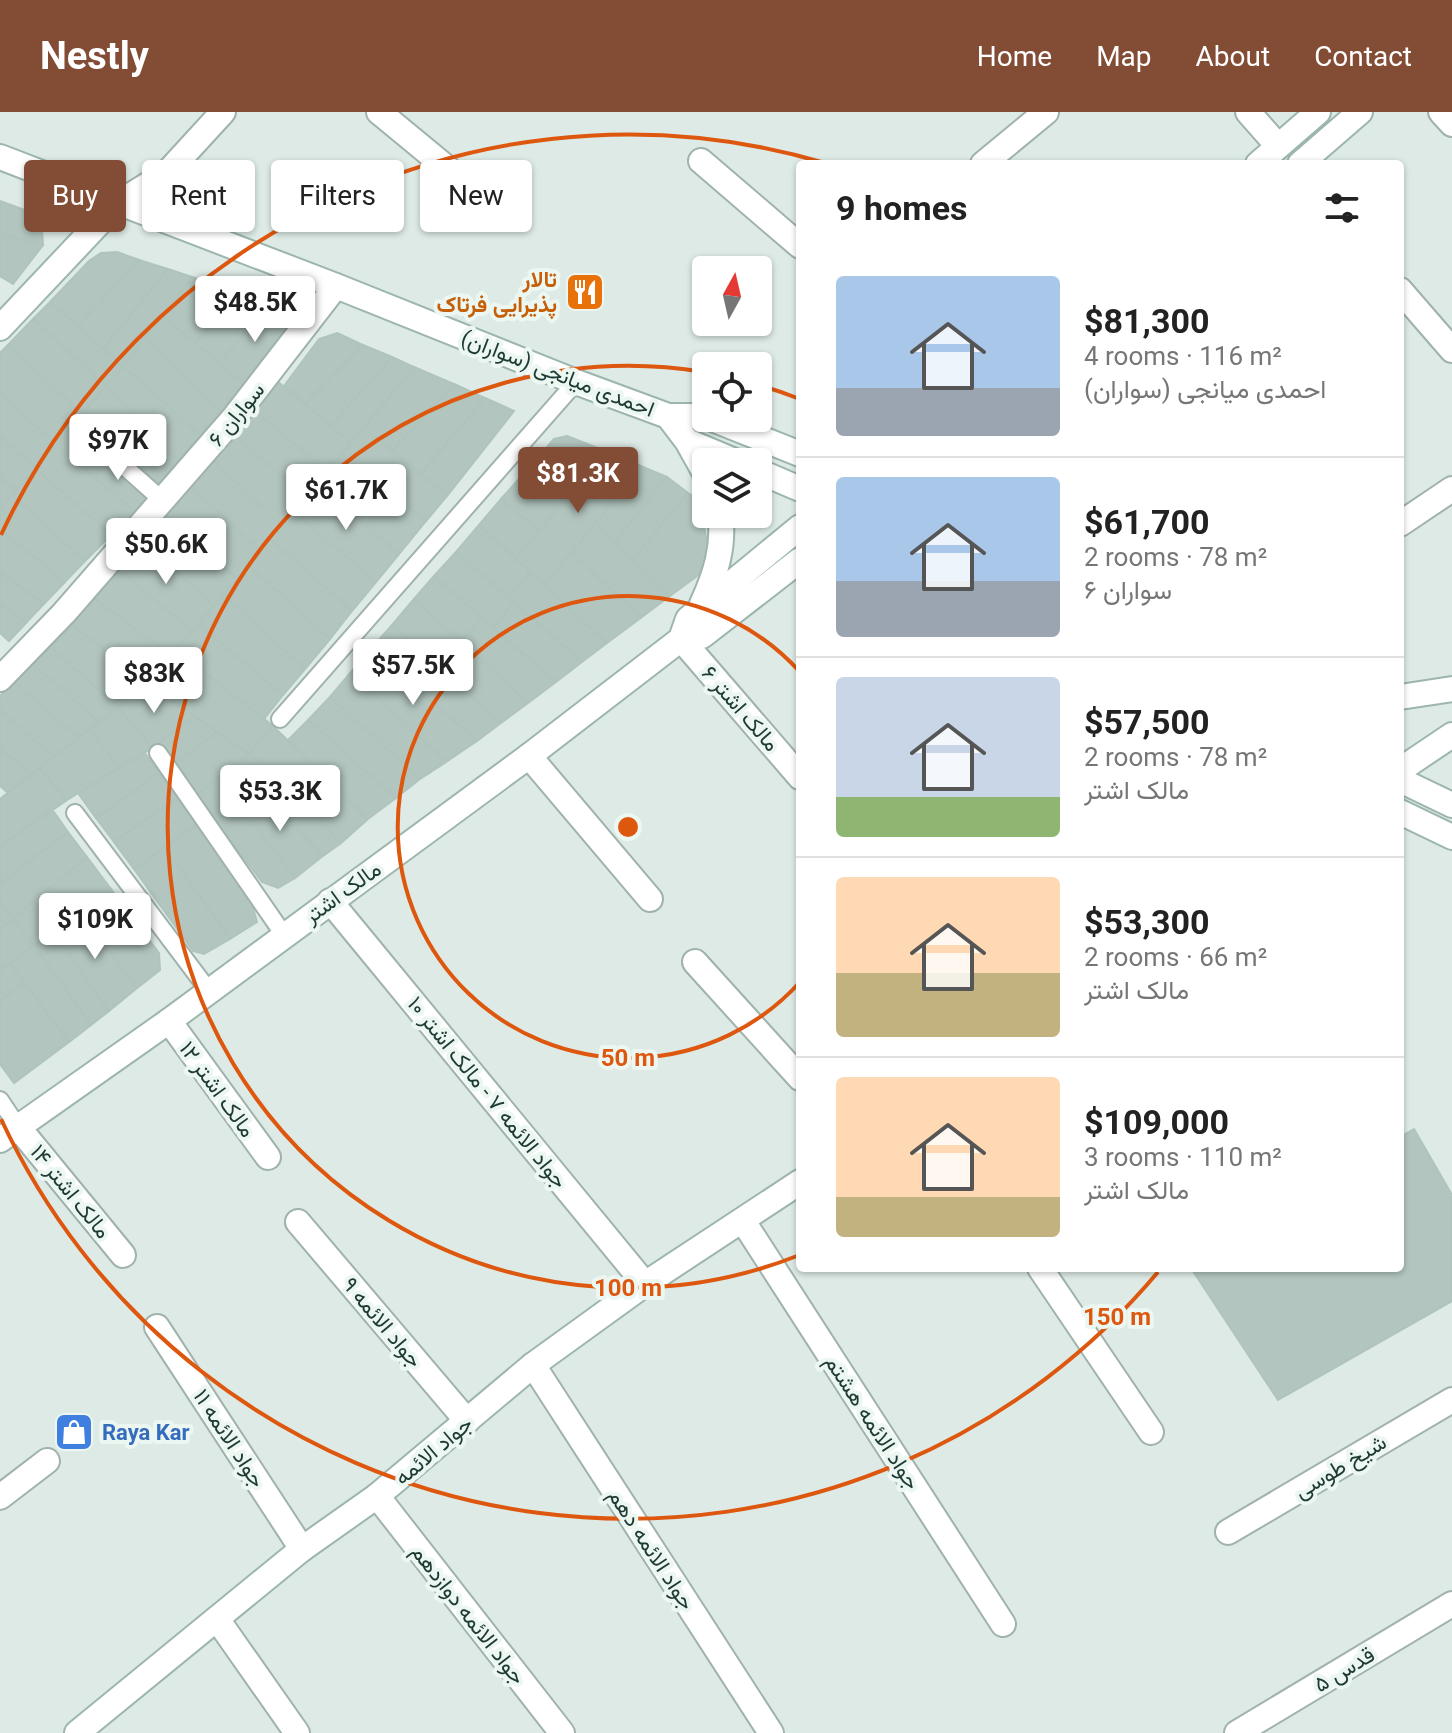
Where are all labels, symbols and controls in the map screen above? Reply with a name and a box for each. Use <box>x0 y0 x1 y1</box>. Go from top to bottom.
text: Nestly <box>40 34 149 78</box>
text: Home <box>977 40 1052 73</box>
text: Map <box>1096 40 1152 73</box>
text: About <box>1196 40 1270 73</box>
text: Contact <box>1314 40 1412 73</box>
chip: Buy <box>24 160 126 232</box>
chip: Rent <box>142 160 255 232</box>
chip: Filters <box>271 160 404 232</box>
chip: New <box>420 160 532 232</box>
icon: filters <box>1320 186 1364 230</box>
text: 9 homes <box>836 188 967 228</box>
north arrow <box>692 256 772 336</box>
map controls <box>692 256 772 528</box>
place label: تالار پذیرایی فرتاک <box>436 267 557 320</box>
restaurant icon: تالار پذیرایی فرتاک <box>564 271 606 313</box>
pin: $48.5K <box>190 276 320 344</box>
text: $48.5K <box>213 287 297 317</box>
text: $81,300 <box>1084 301 1209 341</box>
icon: home <box>900 308 996 404</box>
street label: احمدی میانجی (سواران) <box>457 325 658 423</box>
text: 4 rooms · 116 m² <box>1084 341 1282 371</box>
button: locate <box>692 352 772 432</box>
text: احمدی میانجی (سواران) <box>1084 374 1326 404</box>
street label: سواران ۶ <box>203 378 270 452</box>
pin: $97K <box>71 414 165 482</box>
text: $97K <box>87 425 149 455</box>
pin: $81.3K <box>513 447 643 515</box>
button: layers <box>692 448 772 528</box>
text: $81.3K <box>536 458 620 488</box>
pin: $61.7K <box>281 464 411 532</box>
text: $61.7K <box>304 475 388 505</box>
text: $61,700 <box>1084 502 1209 542</box>
icon: home <box>900 509 996 605</box>
pin: $50.6K <box>101 518 231 586</box>
text: $50.6K <box>124 529 208 559</box>
text: 2 rooms · 78 m² <box>1084 542 1267 572</box>
text: سواران ۶ <box>1084 575 1172 605</box>
pin: $57.5K <box>348 639 478 707</box>
pin: $83K <box>107 647 201 715</box>
text: $57.5K <box>371 650 455 680</box>
text: $83K <box>123 658 185 688</box>
street label: مالک اشتر ۶ <box>696 660 785 757</box>
text: $57,500 <box>1084 702 1209 742</box>
icon: home <box>900 709 996 805</box>
text: 2 rooms · 78 m² <box>1084 742 1267 772</box>
pin: $53.3K <box>215 765 345 833</box>
text: مالک اشتر <box>1084 775 1189 805</box>
text: $53.3K <box>238 776 322 806</box>
centre of rings <box>614 813 642 841</box>
street label: مالک اشتر <box>298 856 386 930</box>
pin: $109K <box>39 893 151 961</box>
text: $53,300 <box>1084 902 1209 942</box>
text: $109K <box>57 904 133 934</box>
icon: home <box>900 909 996 1005</box>
text: 2 rooms · 66 m² <box>1084 942 1267 972</box>
text: مالک اشتر <box>1084 975 1189 1005</box>
street label: جواد الائمه ۷ - مالک اشتر ۱۰ <box>402 991 573 1194</box>
street label: مالک اشتر ۱۲ <box>174 1037 261 1143</box>
text: 50 m <box>601 1044 655 1072</box>
text: $109,000 <box>1084 1102 1229 1142</box>
icon: home <box>900 1109 996 1205</box>
street label: مالک اشتر ۱۴ <box>24 1139 116 1244</box>
text: 3 rooms · 110 m² <box>1084 1142 1282 1172</box>
text: مالک اشتر <box>1084 1175 1189 1205</box>
street label: جواد الائمه ۹ <box>337 1272 428 1373</box>
text: 100 m <box>594 1274 662 1302</box>
text: 150 m <box>1083 1303 1151 1331</box>
street label: جواد الائمه هشتم <box>818 1350 925 1495</box>
street label: جواد الائمه ۱۱ <box>188 1384 271 1493</box>
shop icon: Raya Kar <box>53 1411 95 1453</box>
street label: جواد الائمه <box>389 1411 478 1491</box>
place label: Raya Kar <box>102 1420 190 1445</box>
street label: شیخ طوسی <box>1290 1429 1392 1505</box>
street label: جواد الائمه دهم <box>602 1484 700 1616</box>
street label: جواد الائمه دوازدهم <box>405 1539 531 1690</box>
street label: قدس ۵ <box>1309 1642 1380 1698</box>

